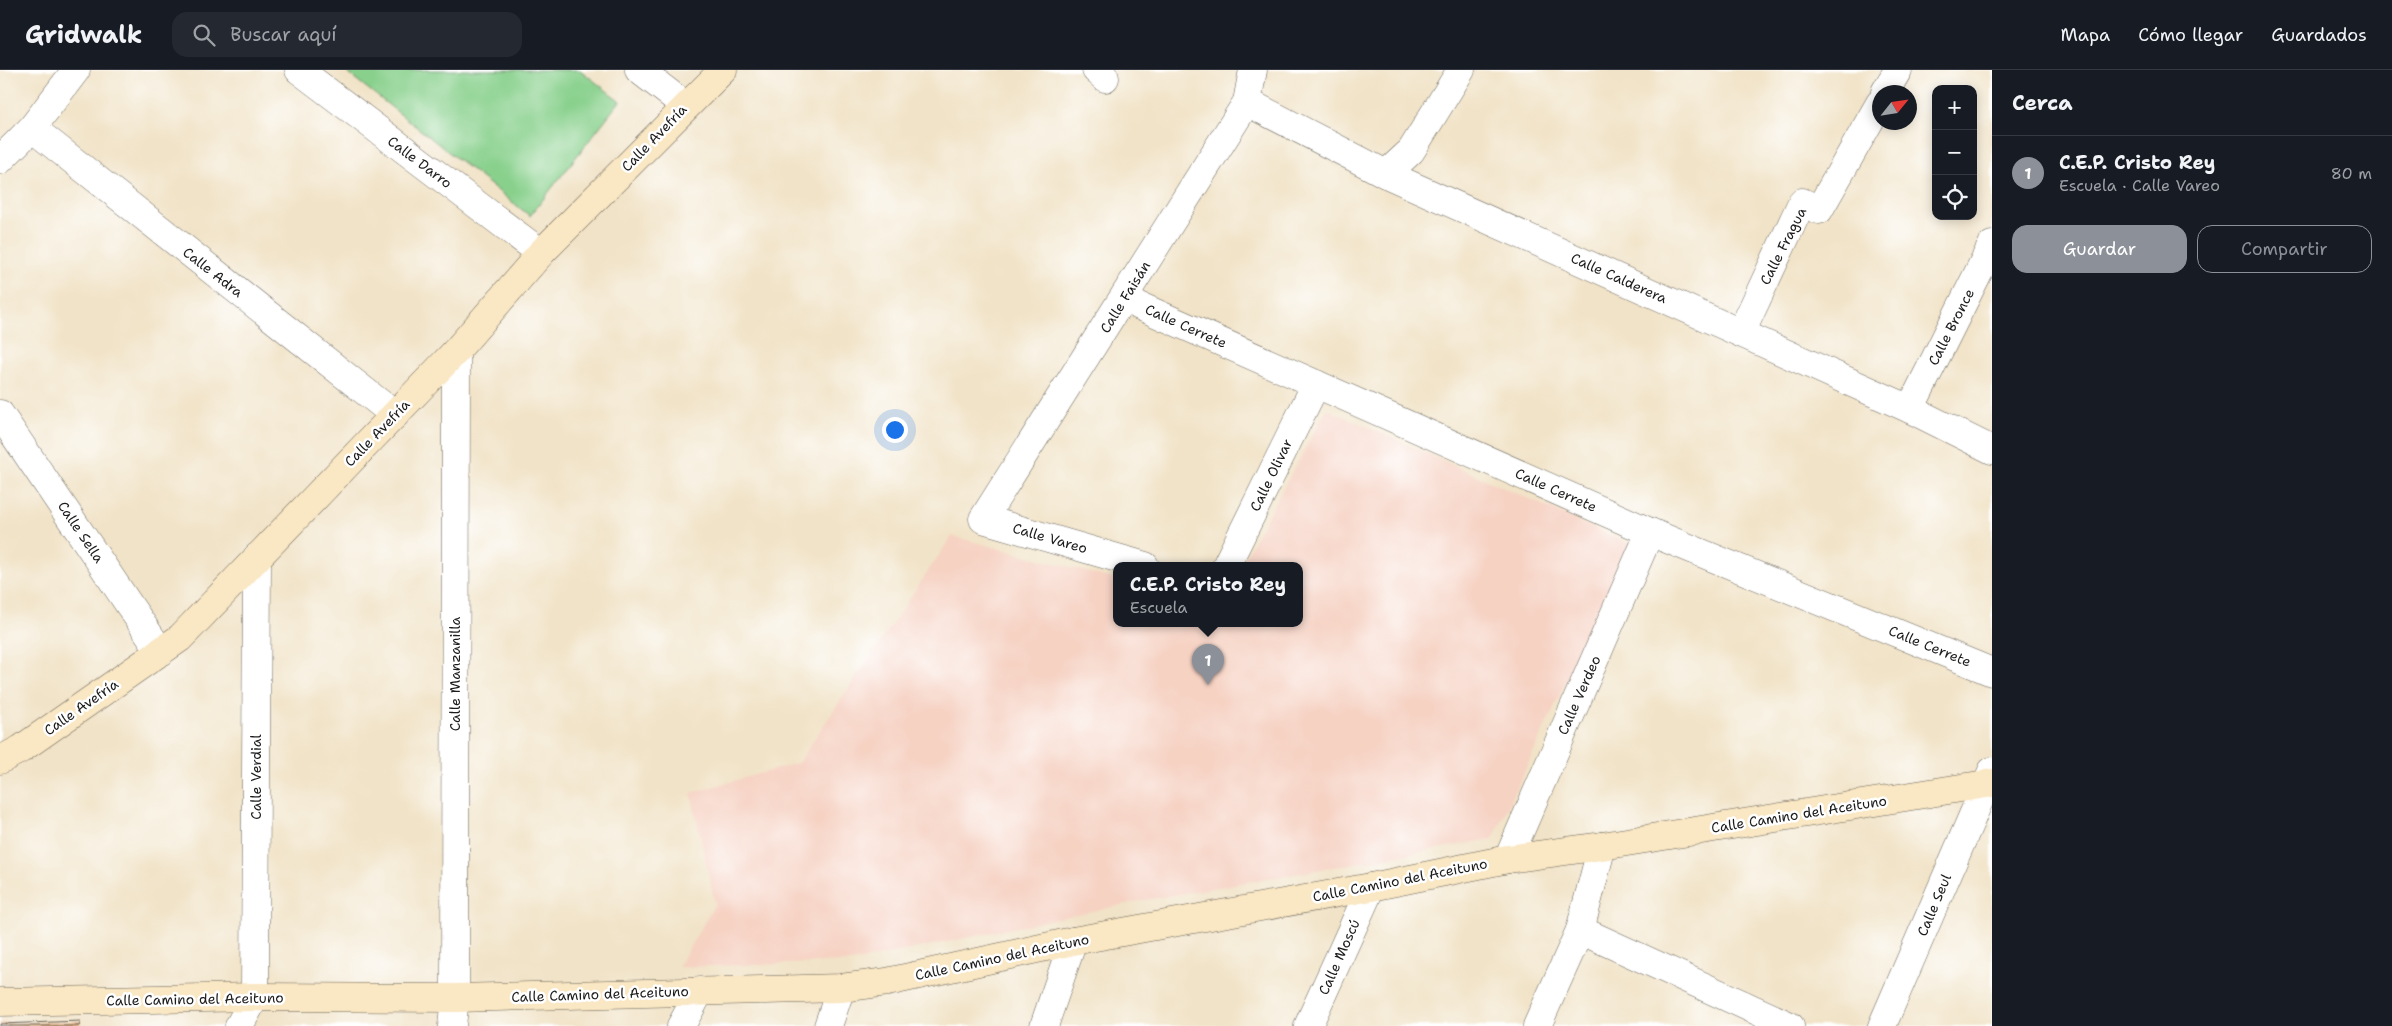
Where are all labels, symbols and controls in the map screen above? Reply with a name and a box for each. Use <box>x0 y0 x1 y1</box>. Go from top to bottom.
search box <box>172 12 522 57</box>
text: Gridwalk <box>25 19 142 51</box>
icon: search <box>190 21 218 49</box>
text: Buscar aquí <box>230 22 337 47</box>
text: Mapa <box>2060 23 2110 47</box>
text: Cómo llegar <box>2138 23 2243 47</box>
text: Guardados <box>2271 23 2367 47</box>
north arrow <box>1872 85 1917 130</box>
map controls <box>1932 85 1977 220</box>
button: + <box>1932 85 1977 130</box>
text: Cerca <box>2012 89 2073 117</box>
street label: Calle Avefría <box>617 100 691 175</box>
button: − <box>1932 130 1977 175</box>
street label: Calle Darro <box>384 132 456 192</box>
text: C.E.P. Cristo Rey <box>2059 150 2215 175</box>
text: 1 <box>2024 163 2032 184</box>
text: 80 m <box>2331 163 2372 184</box>
button: locate <box>1932 175 1977 220</box>
text: Escuela · Calle Vareo <box>2059 175 2220 196</box>
street label: Calle Fragua <box>1756 204 1810 288</box>
button: Guardar <box>2012 225 2187 273</box>
button: Compartir <box>2197 225 2372 273</box>
street label: Calle Adra <box>179 243 247 301</box>
street label: Calle Calderera <box>1568 249 1670 307</box>
street label: Calle Faisán <box>1096 257 1154 336</box>
street label: Calle Bronce <box>1924 286 1978 368</box>
street label: Calle Cerrete <box>1142 300 1230 352</box>
street label: Calle Avefría <box>340 395 414 470</box>
your location <box>882 417 908 443</box>
street label: Calle Olivar <box>1246 435 1296 514</box>
street label: Calle Cerrete <box>1512 464 1600 516</box>
street label: Calle Sella <box>54 498 108 566</box>
street label: Calle Vareo <box>1011 519 1089 557</box>
popup <box>1113 562 1303 627</box>
text: C.E.P. Cristo Rey <box>1130 572 1286 597</box>
text: Escuela <box>1130 597 1188 618</box>
street label: Calle Manzanilla <box>446 616 464 731</box>
street label: Calle Cerrete <box>1886 621 1974 671</box>
pin: 1 <box>1192 644 1224 685</box>
street label: Calle Verdeo <box>1553 652 1605 738</box>
street label: Calle Avefría <box>40 675 122 739</box>
street label: Calle Verdial <box>247 733 265 820</box>
street label: Calle Camino del Aceituno <box>1710 791 1888 837</box>
street label: Calle Camino del Aceituno <box>1311 854 1489 906</box>
street label: Calle Seul <box>1913 870 1955 939</box>
street label: Calle Moscú <box>1314 916 1364 998</box>
street label: Calle Camino del Aceituno <box>913 930 1091 984</box>
street label: Calle Camino del Aceituno <box>511 982 689 1006</box>
street label: Calle Camino del Aceituno <box>106 988 284 1010</box>

